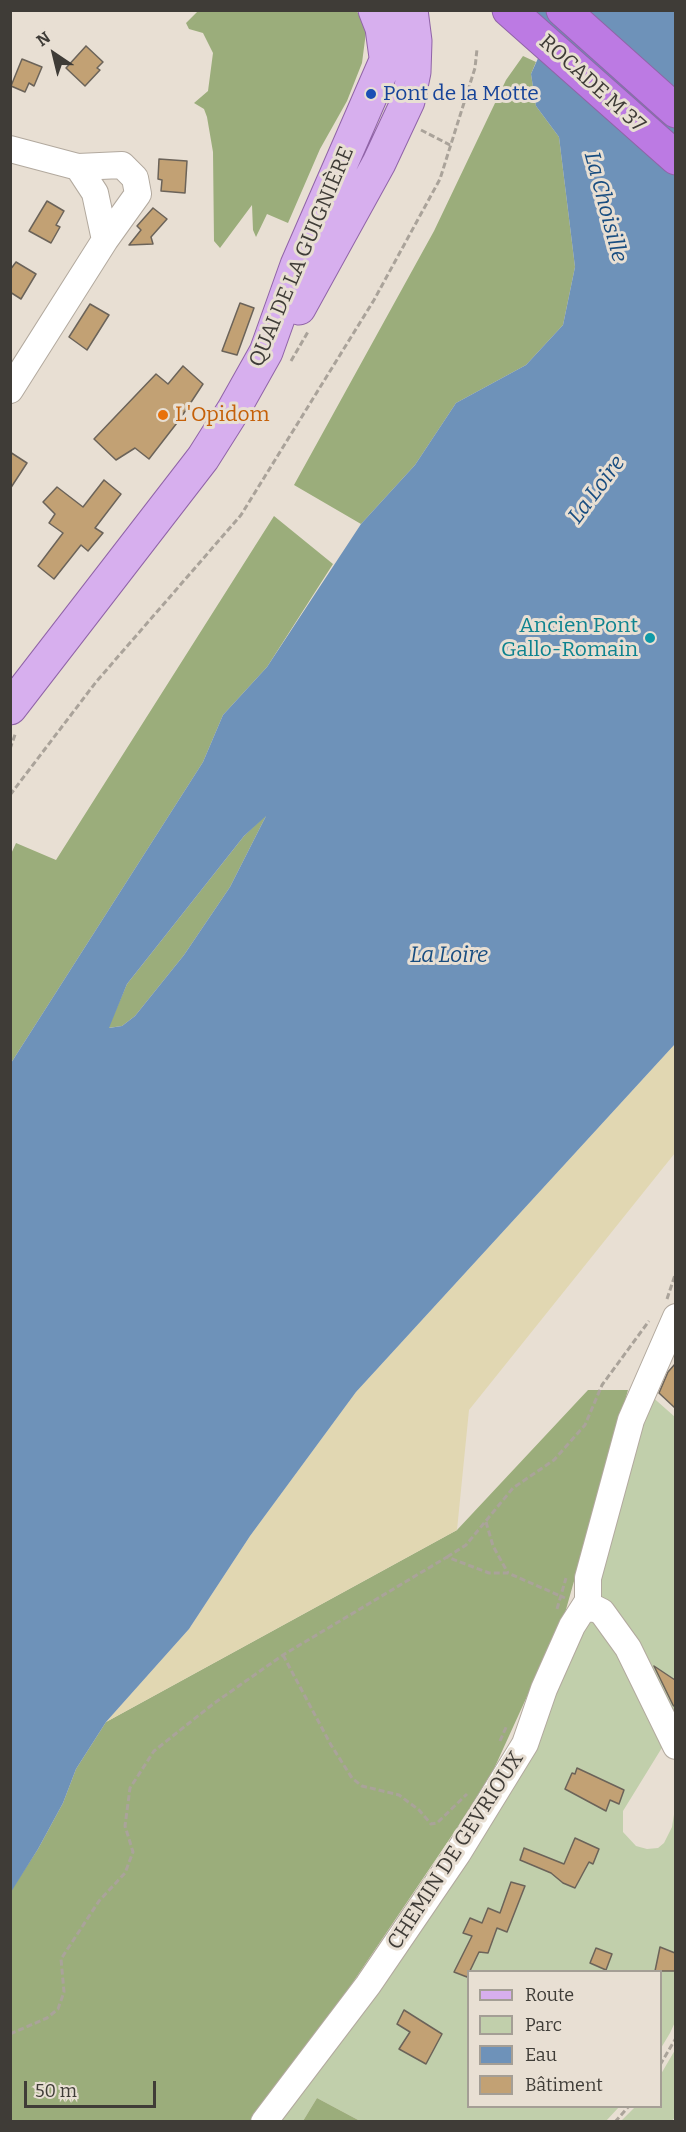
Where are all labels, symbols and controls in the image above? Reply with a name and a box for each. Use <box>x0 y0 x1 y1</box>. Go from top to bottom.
north arrow <box>24 24 84 84</box>
text: N <box>33 28 54 50</box>
street label: ROCADE M 37 <box>534 30 650 138</box>
place label: Pont de la Motte <box>383 81 539 107</box>
marker: Pont de la Motte <box>364 87 378 101</box>
street label: QUAI DE LA GUIGNIÈRE <box>244 143 360 371</box>
water label: La Choisille <box>578 149 632 265</box>
place label: L'Opidom <box>175 402 270 428</box>
marker: L'Opidom <box>156 408 170 422</box>
water label: La Loire <box>563 451 631 529</box>
place label: Ancien Pont Gallo-Romain <box>501 613 638 663</box>
marker: Ancien Pont Gallo-Romain <box>643 631 657 645</box>
water label: La Loire <box>410 943 488 969</box>
street label: CHEMIN DE GEVRIOUX <box>383 1747 529 1955</box>
legend <box>467 1970 662 2108</box>
text: Route <box>525 1984 574 2006</box>
text: Parc <box>525 2014 562 2036</box>
text: Eau <box>525 2044 557 2066</box>
scale bar <box>27 2069 159 2107</box>
text: Bâtiment <box>525 2074 603 2096</box>
text: 50 m <box>35 2080 77 2102</box>

